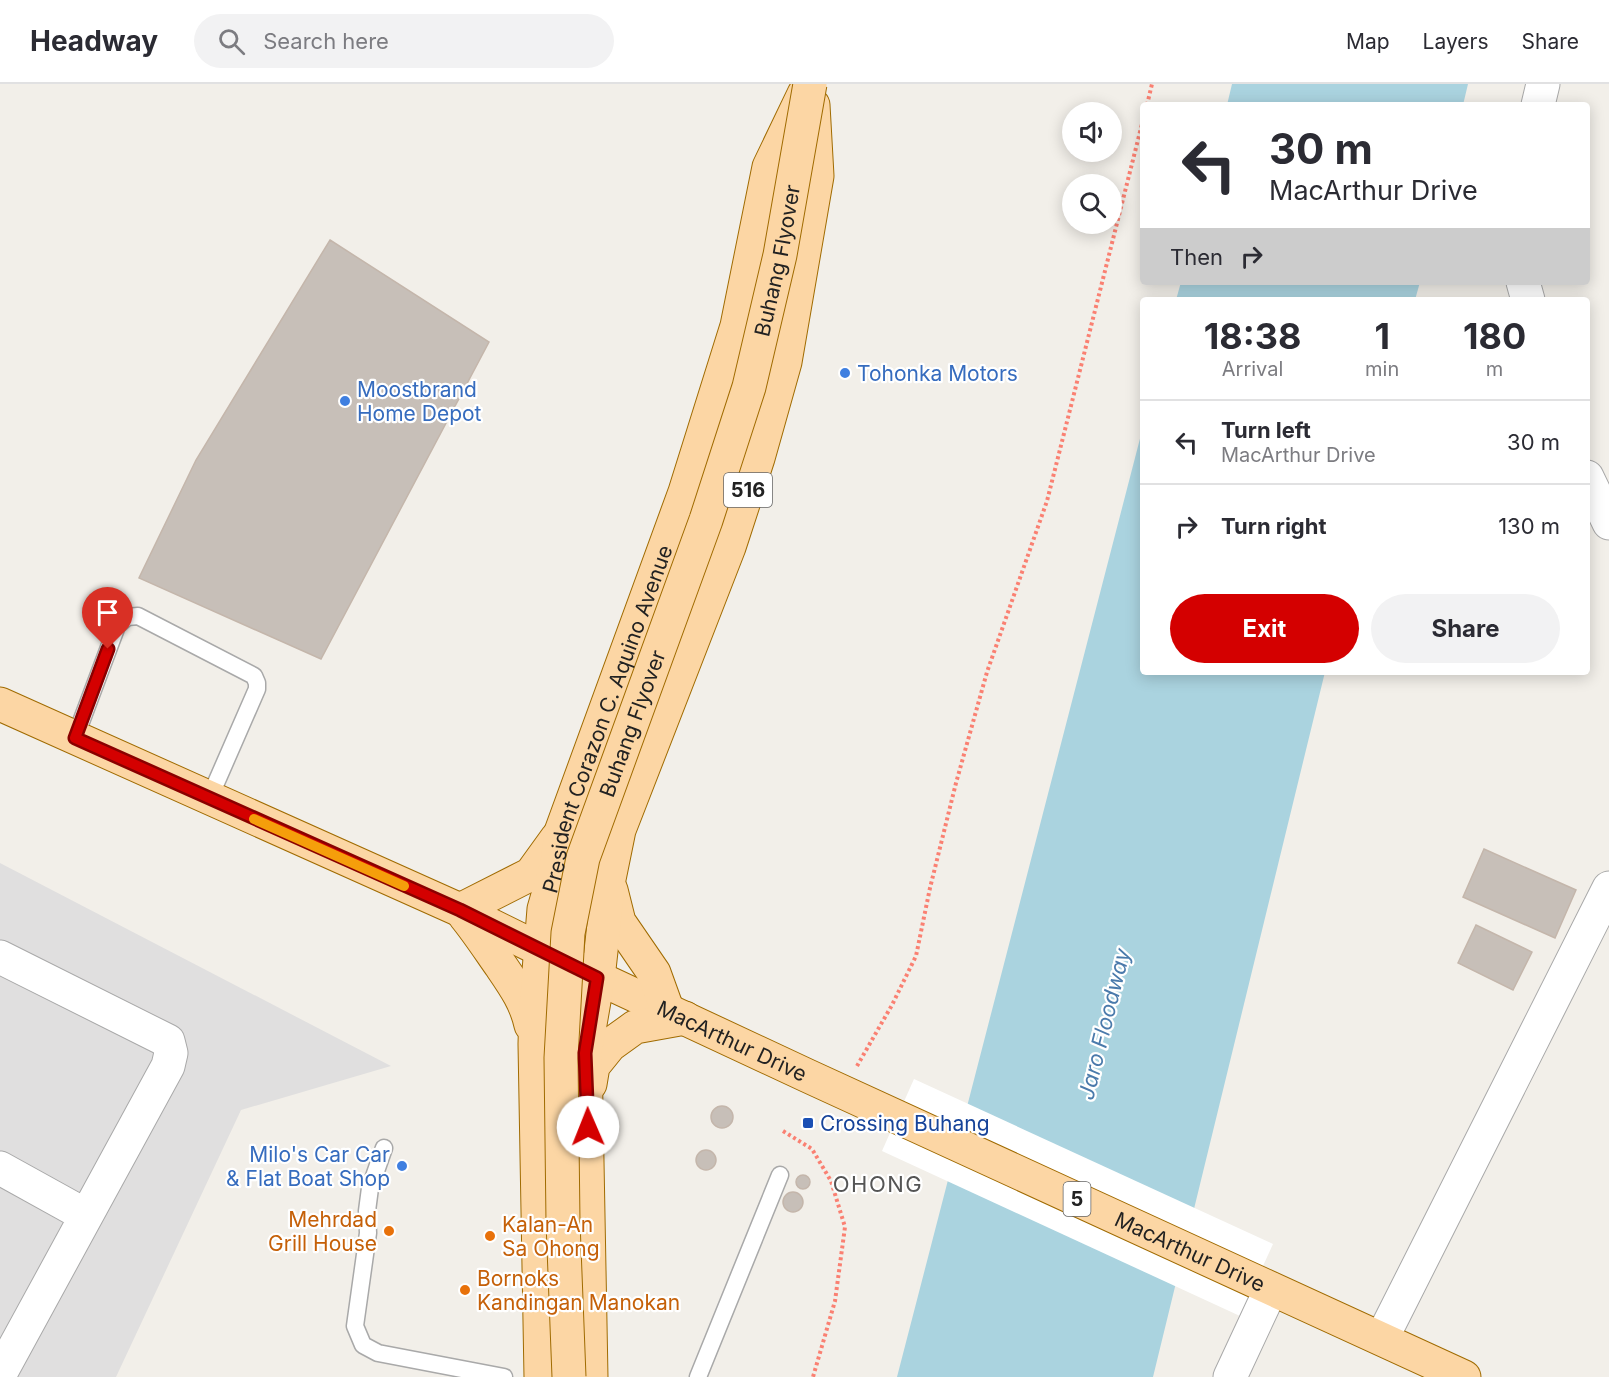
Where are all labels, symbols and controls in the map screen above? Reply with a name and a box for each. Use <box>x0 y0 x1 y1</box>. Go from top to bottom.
search box <box>194 14 614 68</box>
text: Headway <box>30 24 158 58</box>
icon: search <box>215 25 248 58</box>
text: Search here <box>263 28 389 54</box>
text: Map <box>1346 29 1390 54</box>
text: Layers <box>1423 29 1489 54</box>
text: Share <box>1522 29 1579 54</box>
map controls <box>1062 102 1122 234</box>
button: sound <box>1062 102 1122 162</box>
text: 30 m <box>1269 123 1373 174</box>
icon: left <box>1170 126 1248 204</box>
button: search <box>1062 174 1122 234</box>
text: MacArthur Drive <box>1269 174 1478 207</box>
street label: Buhang Flyover <box>749 182 805 339</box>
icon: right <box>1235 240 1268 273</box>
text: Then <box>1170 244 1223 270</box>
text: 18:38 <box>1204 314 1301 358</box>
text: 1 <box>1374 314 1390 358</box>
text: 180 <box>1463 314 1526 358</box>
text: Arrival <box>1222 357 1283 381</box>
text: min <box>1365 357 1399 381</box>
text: m <box>1486 357 1503 381</box>
place label: Tohonka Motors <box>857 361 1018 386</box>
marker: Tohonka Motors <box>838 366 852 380</box>
place label: Moostbrand Home Depot <box>357 377 482 426</box>
marker: Moostbrand Home Depot <box>338 394 352 408</box>
text: Turn left <box>1221 417 1311 443</box>
icon: left <box>1170 426 1203 459</box>
text: 30 m <box>1507 429 1560 455</box>
text: MacArthur Drive <box>1221 443 1376 467</box>
road number: 516 <box>724 473 772 507</box>
icon: right <box>1170 510 1203 543</box>
text: Turn right <box>1221 513 1327 539</box>
text: 130 m <box>1498 513 1560 539</box>
street label: President Corazon C. Aquino Avenue <box>537 541 677 896</box>
pin <box>82 587 133 649</box>
button: Exit <box>1170 594 1359 663</box>
button: Share <box>1371 594 1560 663</box>
icon: arrive <box>91 596 124 629</box>
street label: Buhang Flyover <box>594 647 670 800</box>
water label: Jaro Floodway <box>1073 945 1135 1102</box>
street label: MacArthur Drive <box>653 995 811 1086</box>
position arrow <box>556 1095 620 1159</box>
place label: Crossing Buhang <box>820 1111 990 1136</box>
marker: Crossing Buhang <box>801 1116 815 1130</box>
place label: Milo's Car Car & Flat Boat Shop <box>226 1142 390 1191</box>
marker: Milo's Car Car & Flat Boat Shop <box>395 1159 409 1173</box>
district label: OHONG <box>833 1171 923 1197</box>
road number: 5 <box>1064 1182 1090 1216</box>
street label: MacArthur Drive <box>1111 1206 1269 1297</box>
place label: Mehrdad Grill House <box>268 1207 377 1256</box>
place label: Kalan-An Sa Ohong <box>502 1212 600 1261</box>
marker: Mehrdad Grill House <box>382 1224 396 1238</box>
marker: Kalan-An Sa Ohong <box>483 1229 497 1243</box>
place label: Bornoks Kandingan Manokan <box>477 1266 680 1315</box>
marker: Bornoks Kandingan Manokan <box>458 1283 472 1297</box>

